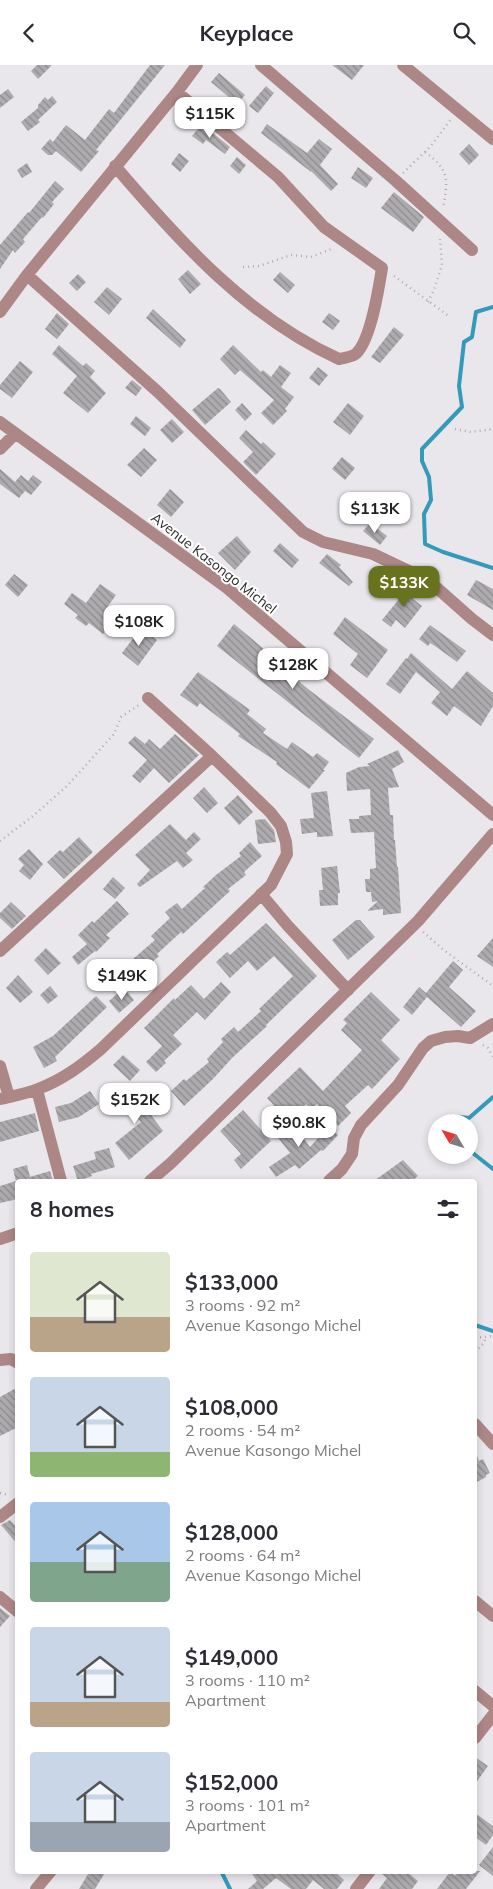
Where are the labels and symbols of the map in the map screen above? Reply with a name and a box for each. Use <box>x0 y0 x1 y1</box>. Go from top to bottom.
pin: $115K <box>175 97 245 139</box>
pin: $113K <box>340 491 410 534</box>
street label: Avenue Kasongo Michel <box>148 508 280 618</box>
pin: $133K <box>369 565 439 608</box>
pin: $108K <box>104 605 174 647</box>
pin: $128K <box>258 647 328 690</box>
pin: $149K <box>87 959 157 1001</box>
pin: $152K <box>100 1083 170 1125</box>
pin: $90.8K <box>258 1105 340 1148</box>
north arrow <box>428 1114 478 1164</box>

